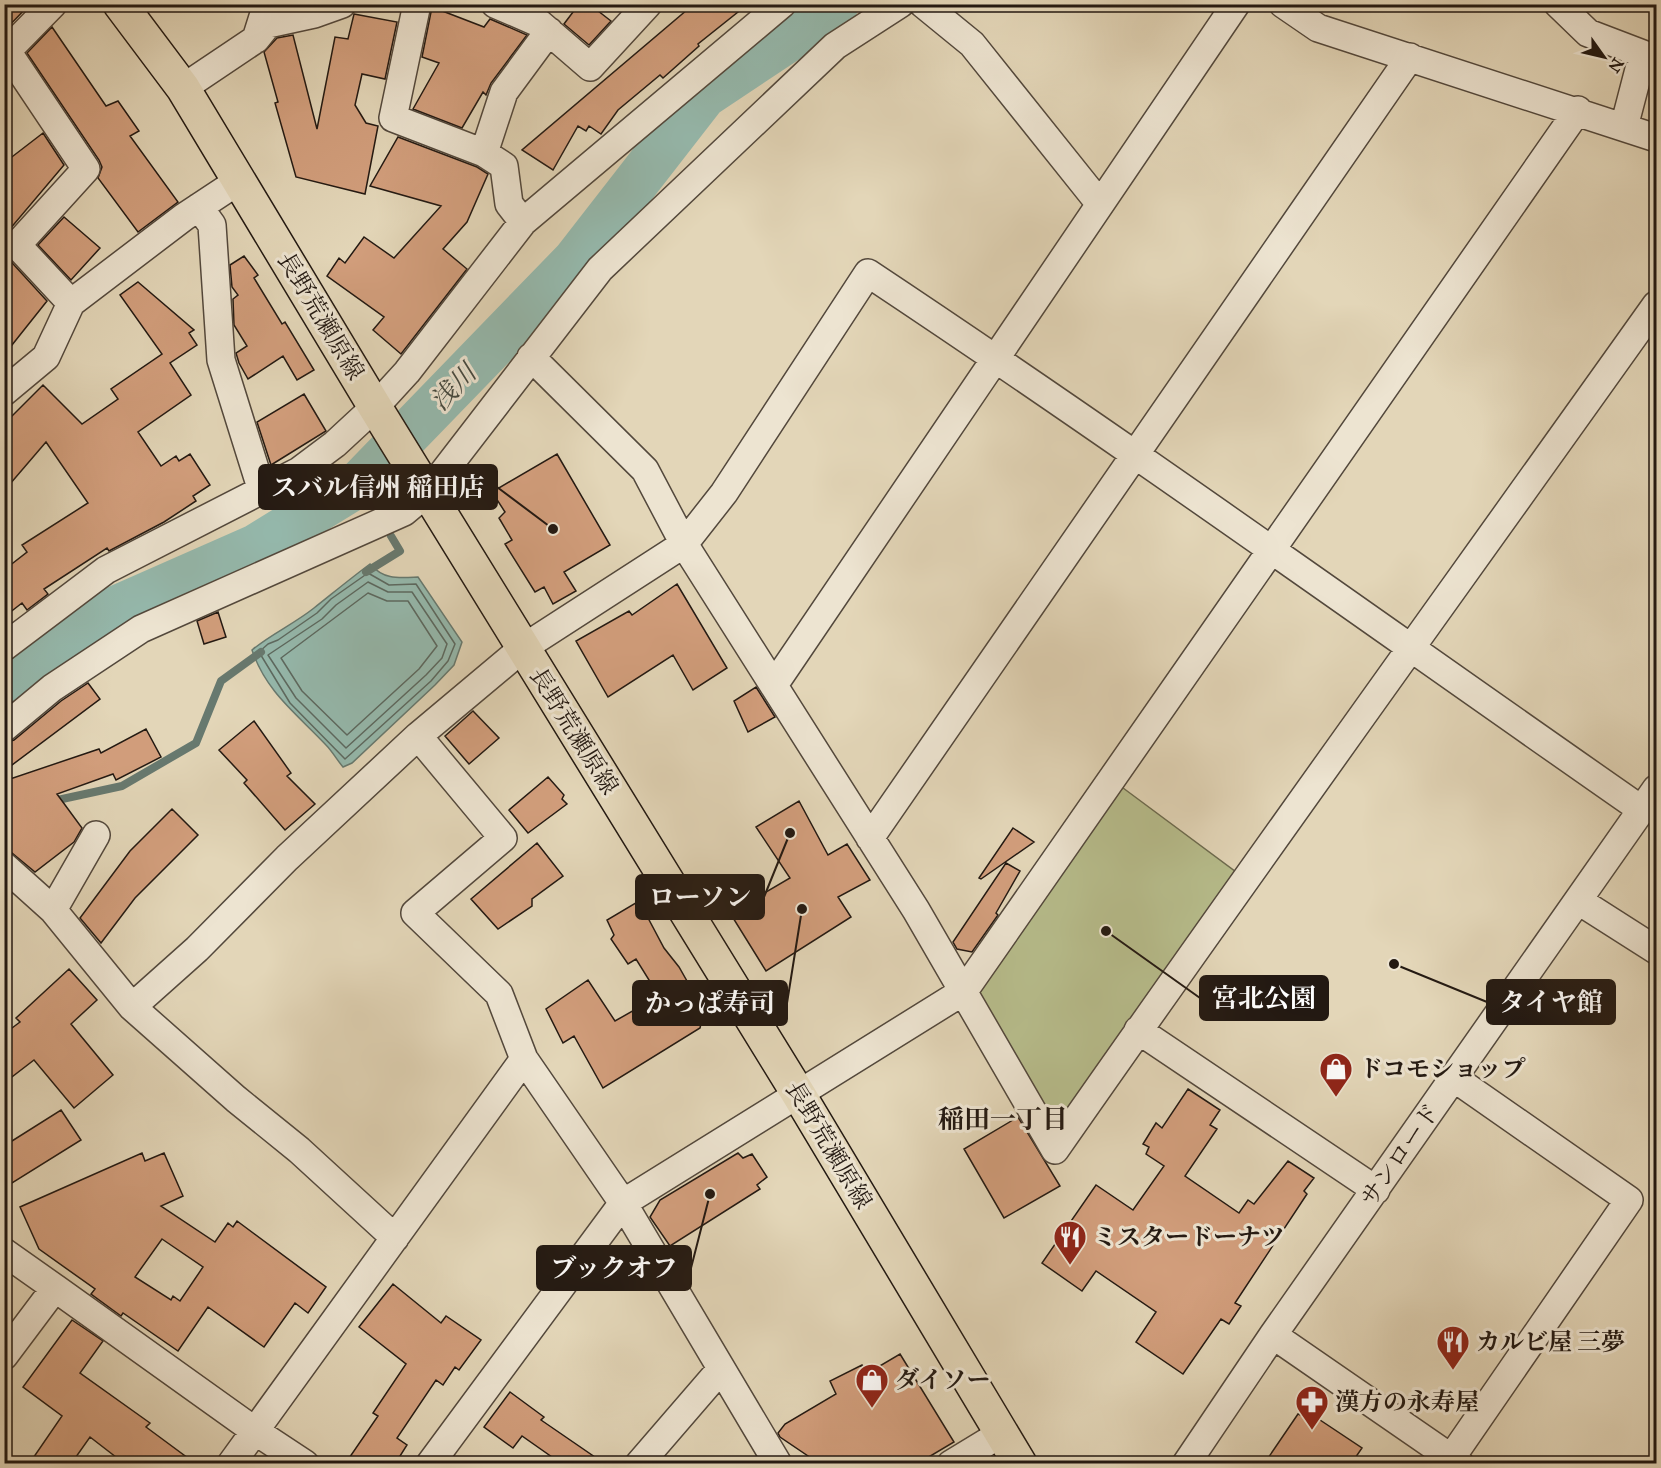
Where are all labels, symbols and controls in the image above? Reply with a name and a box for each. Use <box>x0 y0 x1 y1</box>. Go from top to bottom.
north arrow <box>1574 27 1634 87</box>
text: N <box>1604 54 1628 76</box>
street label: 長野荒瀬原線 <box>271 247 371 385</box>
water label: 浅川 <box>423 355 485 417</box>
callout: スバル信州 稲田店 <box>259 465 497 509</box>
text: スバル信州 稲田店 <box>271 471 485 503</box>
street label: 長野荒瀬原線 <box>523 662 625 800</box>
callout: ローソン <box>636 875 764 919</box>
text: ローソン <box>649 881 751 913</box>
callout: 宮北公園 <box>1200 976 1328 1020</box>
callout: タイヤ館 <box>1487 980 1615 1024</box>
callout: かっぱ寿司 <box>633 981 787 1025</box>
text: 宮北公園 <box>1212 982 1316 1014</box>
text: タイヤ館 <box>1499 986 1603 1018</box>
text: かっぱ寿司 <box>645 987 775 1019</box>
shop icon: ドコモショップ <box>1318 1051 1354 1098</box>
place label: ドコモショップ <box>1359 1054 1527 1084</box>
street label: 長野荒瀬原線 <box>779 1076 879 1214</box>
street label: サンロード <box>1354 1098 1446 1212</box>
district label: 稲田一丁目 <box>938 1103 1068 1135</box>
restaurant icon: ミスタードーナツ <box>1052 1219 1088 1266</box>
place label: ミスタードーナツ <box>1093 1222 1285 1252</box>
callout: ブックオフ <box>537 1246 691 1290</box>
text: ブックオフ <box>550 1252 678 1284</box>
restaurant icon: カルビ屋 三夢 <box>1435 1324 1471 1371</box>
place label: カルビ屋 三夢 <box>1476 1327 1625 1357</box>
shop icon: ダイソー <box>854 1362 890 1409</box>
place label: ダイソー <box>895 1365 991 1395</box>
pharmacy icon: 漢方の永寿屋 <box>1294 1384 1330 1431</box>
place label: 漢方の永寿屋 <box>1335 1387 1479 1417</box>

